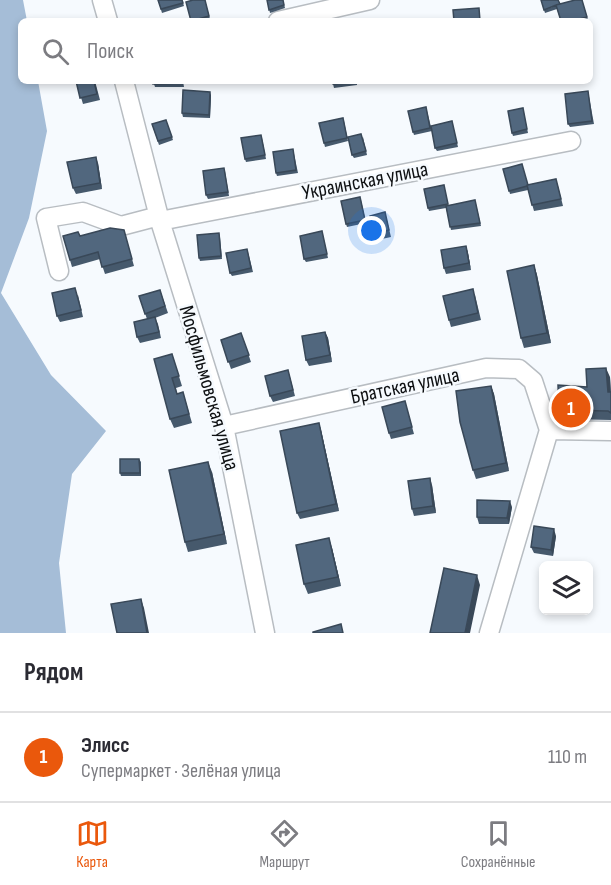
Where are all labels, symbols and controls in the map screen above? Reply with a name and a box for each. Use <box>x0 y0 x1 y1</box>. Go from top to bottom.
search box <box>18 18 593 84</box>
icon: search <box>39 35 72 68</box>
text: Поиск <box>87 38 133 65</box>
street label: Украинская улица <box>300 157 430 205</box>
your location <box>357 216 386 245</box>
street label: Мосфильмовская улица <box>174 303 244 473</box>
street label: Братская улица <box>348 362 462 410</box>
pin: 1 <box>552 386 590 430</box>
map controls <box>539 561 593 615</box>
button: layers <box>539 561 593 615</box>
text: Рядом <box>24 657 83 688</box>
text: Элисс <box>81 732 130 759</box>
text: 1 <box>40 745 47 769</box>
text: 110 m <box>548 745 587 769</box>
text: Супермаркет · Зелёная улица <box>81 759 281 783</box>
tab: Карта <box>76 817 109 872</box>
tab: Маршрут <box>260 817 310 872</box>
tab: Сохранённые <box>461 817 535 872</box>

